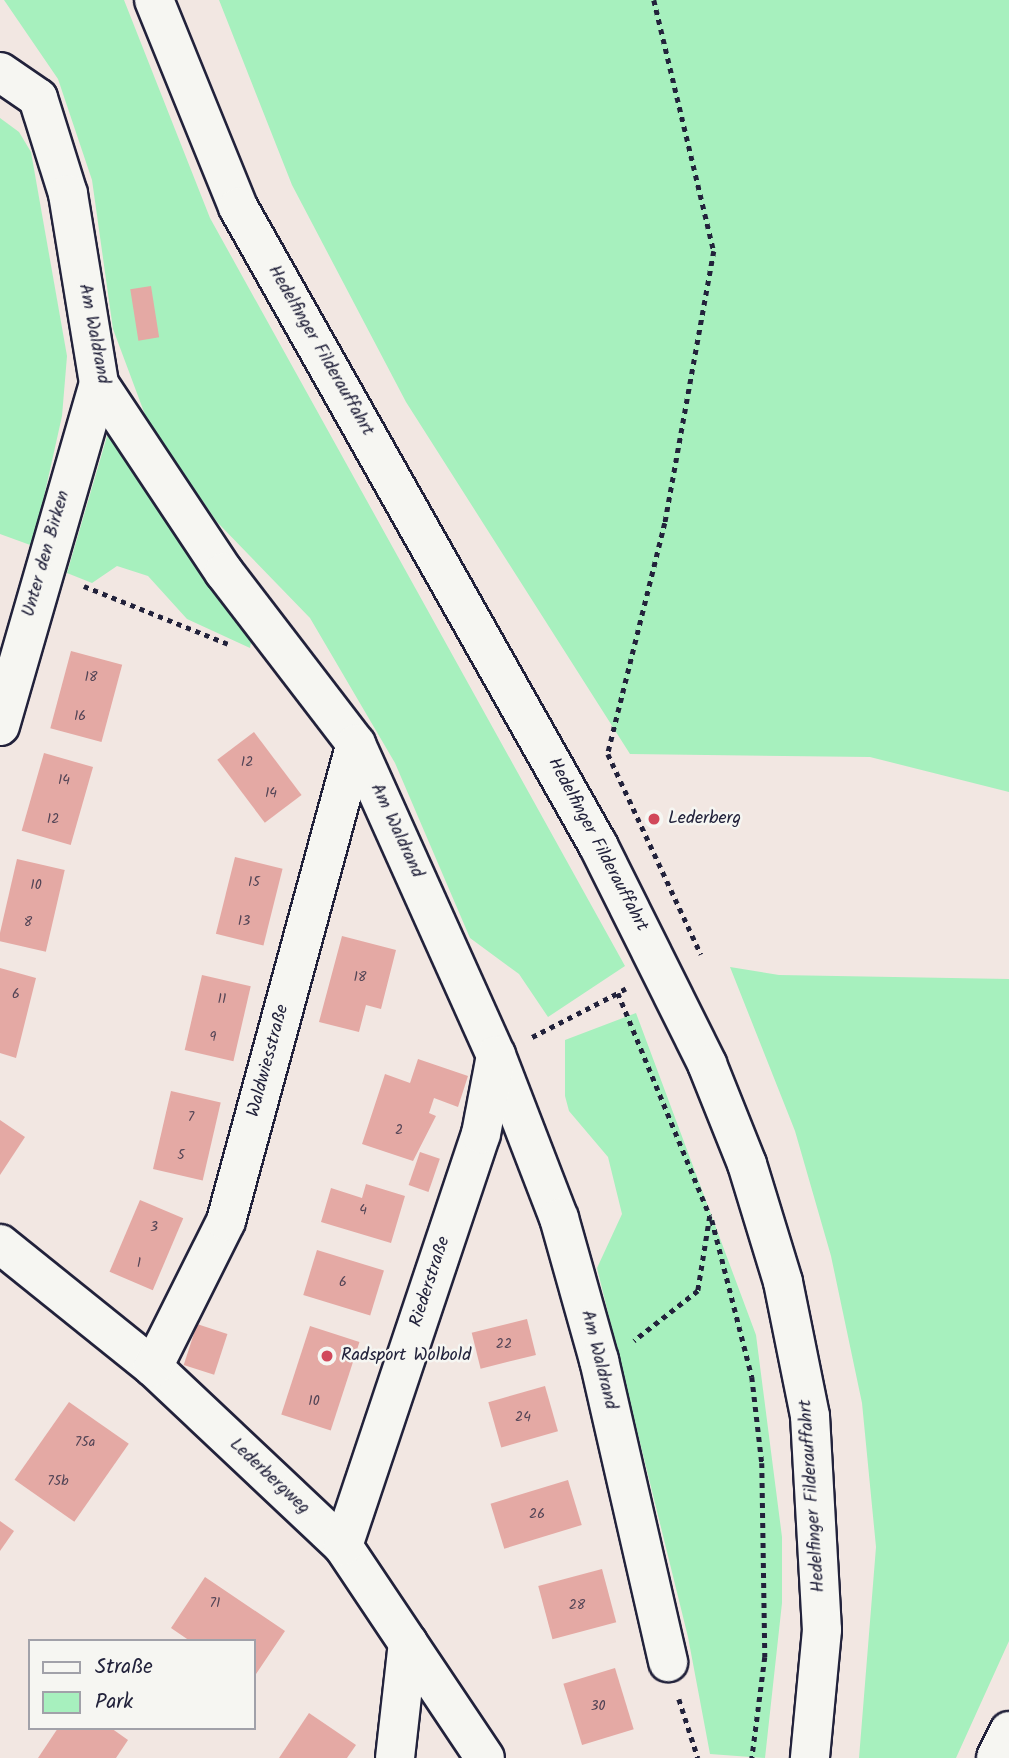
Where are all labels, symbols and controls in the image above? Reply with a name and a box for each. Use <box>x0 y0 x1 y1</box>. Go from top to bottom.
street label: Hedelfinger Filderauffahrt <box>262 262 378 440</box>
street label: Am Waldrand <box>73 282 113 386</box>
street label: Unter den Birken <box>19 488 75 620</box>
house number: 18 <box>85 669 97 685</box>
house number: 16 <box>74 708 86 724</box>
house number: 12 <box>241 754 253 770</box>
street label: Hedelfinger Filderauffahrt <box>542 755 652 935</box>
house number: 14 <box>58 772 70 788</box>
street label: Am Waldrand <box>365 780 427 882</box>
house number: 14 <box>265 785 277 801</box>
place label: Lederberg <box>668 808 741 830</box>
house number: 12 <box>47 811 59 827</box>
marker: Lederberg <box>646 811 662 827</box>
house number: 15 <box>248 874 260 890</box>
house number: 10 <box>30 877 42 893</box>
house number: 13 <box>238 913 250 929</box>
house number: 8 <box>24 914 32 930</box>
house number: 18 <box>354 969 366 985</box>
house number: 6 <box>12 986 20 1002</box>
house number: 11 <box>218 991 226 1007</box>
street label: Waldwiesstraße <box>244 1002 294 1120</box>
house number: 9 <box>210 1029 216 1045</box>
house number: 7 <box>188 1109 194 1125</box>
house number: 2 <box>395 1122 403 1138</box>
house number: 5 <box>177 1147 185 1163</box>
house number: 4 <box>359 1202 367 1218</box>
house number: 3 <box>150 1219 158 1235</box>
street label: Riederstraße <box>406 1234 456 1330</box>
house number: 1 <box>137 1255 141 1271</box>
house number: 6 <box>339 1274 347 1290</box>
street label: Am Waldrand <box>575 1308 621 1412</box>
house number: 22 <box>496 1336 512 1352</box>
place label: Radsport Wolbold <box>341 1345 471 1367</box>
marker: Radsport Wolbold <box>319 1348 335 1364</box>
house number: 10 <box>308 1393 320 1409</box>
street label: Hedelfinger Filderauffahrt <box>795 1399 831 1593</box>
house number: 24 <box>515 1409 531 1425</box>
house number: 75a <box>75 1434 95 1450</box>
street label: Lederbergweg <box>224 1434 314 1520</box>
house number: 75b <box>47 1473 69 1489</box>
house number: 26 <box>529 1506 545 1522</box>
house number: 71 <box>210 1595 220 1611</box>
house number: 28 <box>569 1597 585 1613</box>
legend <box>28 1639 256 1730</box>
text: Straße <box>95 1651 153 1684</box>
text: Park <box>95 1686 133 1719</box>
house number: 30 <box>591 1698 605 1714</box>

